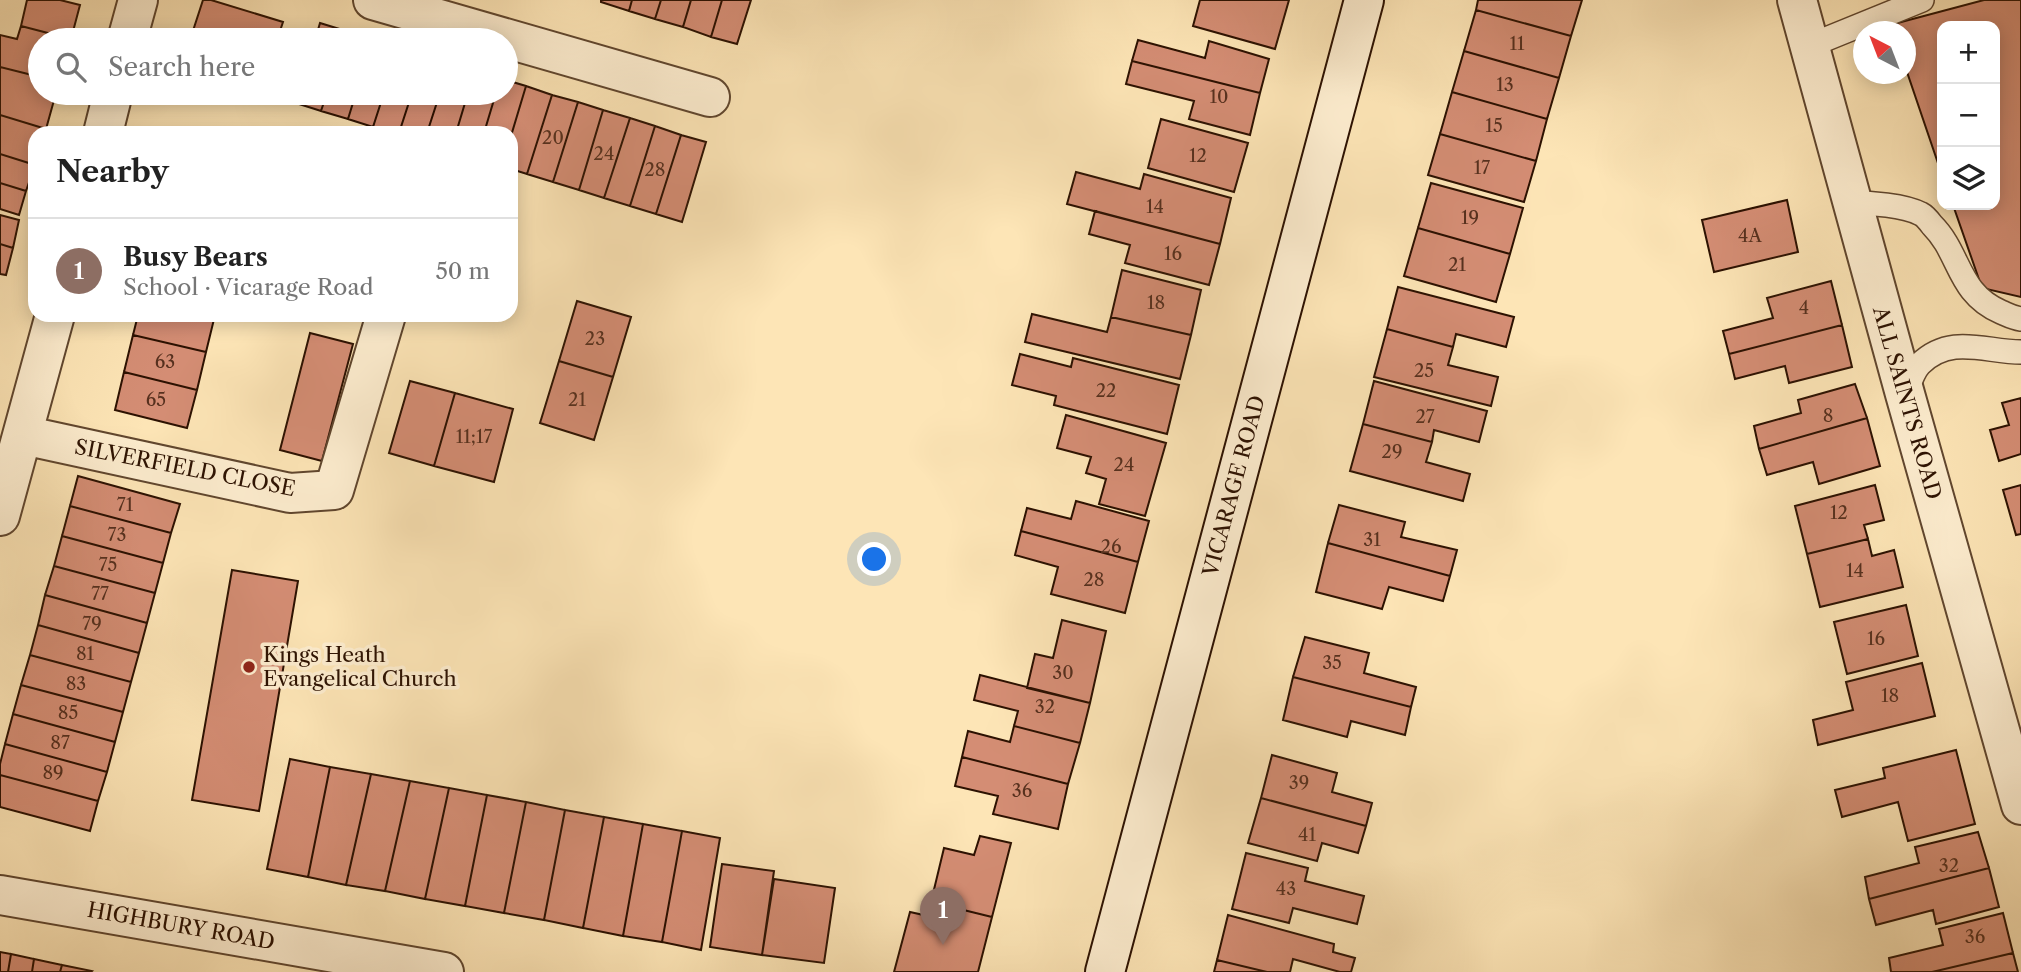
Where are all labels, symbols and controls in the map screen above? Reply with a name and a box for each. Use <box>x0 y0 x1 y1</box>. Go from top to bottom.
north arrow <box>1853 21 1916 84</box>
map controls <box>1937 21 2000 210</box>
button: + <box>1937 21 2000 84</box>
search box <box>28 28 518 105</box>
house number: 11 <box>1509 33 1525 55</box>
icon: search <box>52 48 90 86</box>
text: Search here <box>108 51 255 83</box>
house number: 13 <box>1496 74 1514 96</box>
button: − <box>1937 84 2000 147</box>
house number: 10 <box>1210 86 1228 108</box>
house number: 15 <box>1485 115 1503 137</box>
house number: 20 <box>542 127 564 149</box>
house number: 24 <box>594 143 614 165</box>
house number: 12 <box>1189 145 1207 167</box>
button: layers <box>1937 147 2000 210</box>
text: Nearby <box>56 153 169 190</box>
house number: 17 <box>1474 157 1490 179</box>
house number: 28 <box>644 159 666 181</box>
house number: 14 <box>1146 196 1164 218</box>
house number: 19 <box>1461 207 1479 229</box>
house number: 4A <box>1738 225 1763 247</box>
text: Busy Bears <box>123 241 268 273</box>
house number: 16 <box>1164 243 1182 265</box>
house number: 21 <box>1448 254 1466 276</box>
text: 1 <box>74 257 84 285</box>
text: 50 m <box>435 257 490 285</box>
text: School · Vicarage Road <box>123 273 374 301</box>
house number: 18 <box>1147 292 1165 314</box>
house number: 4 <box>1799 297 1809 319</box>
street label: ALL SAINTS ROAD <box>1868 303 1947 502</box>
house number: 23 <box>585 328 605 350</box>
house number: 63 <box>155 351 175 373</box>
house number: 25 <box>1414 360 1434 382</box>
house number: 22 <box>1096 380 1116 402</box>
house number: 65 <box>146 389 166 411</box>
house number: 21 <box>568 389 586 411</box>
street label: VICARAGE ROAD <box>1197 393 1270 580</box>
house number: 8 <box>1823 405 1833 427</box>
house number: 27 <box>1415 406 1435 428</box>
house number: 11;17 <box>456 426 492 448</box>
street label: SILVERFIELD CLOSE <box>73 434 298 501</box>
house number: 29 <box>1382 441 1402 463</box>
house number: 24 <box>1114 454 1134 476</box>
house number: 71 <box>117 494 134 516</box>
house number: 12 <box>1830 502 1848 524</box>
house number: 73 <box>108 524 126 546</box>
house number: 31 <box>1363 529 1381 551</box>
house number: 26 <box>1101 536 1121 558</box>
your location <box>857 542 891 576</box>
house number: 75 <box>99 554 117 576</box>
house number: 14 <box>1846 560 1864 582</box>
house number: 28 <box>1083 569 1105 591</box>
house number: 77 <box>91 583 109 605</box>
house number: 79 <box>82 613 102 635</box>
house number: 16 <box>1867 628 1885 650</box>
place label: Kings Heath Evangelical Church <box>263 642 457 691</box>
house number: 81 <box>76 643 95 665</box>
house number: 35 <box>1322 652 1342 674</box>
marker: Kings Heath Evangelical Church <box>241 659 257 675</box>
house number: 30 <box>1052 662 1074 684</box>
house number: 83 <box>66 673 86 695</box>
house number: 18 <box>1881 685 1899 707</box>
house number: 32 <box>1035 696 1055 718</box>
house number: 85 <box>58 702 78 724</box>
house number: 87 <box>50 732 70 754</box>
house number: 89 <box>42 762 64 784</box>
house number: 39 <box>1289 772 1309 794</box>
house number: 36 <box>1012 780 1032 802</box>
house number: 41 <box>1298 824 1316 846</box>
house number: 32 <box>1939 855 1959 877</box>
house number: 43 <box>1276 878 1296 900</box>
pin: 1 <box>920 887 966 945</box>
street label: HIGHBURY ROAD <box>85 897 277 954</box>
house number: 36 <box>1965 926 1985 948</box>

